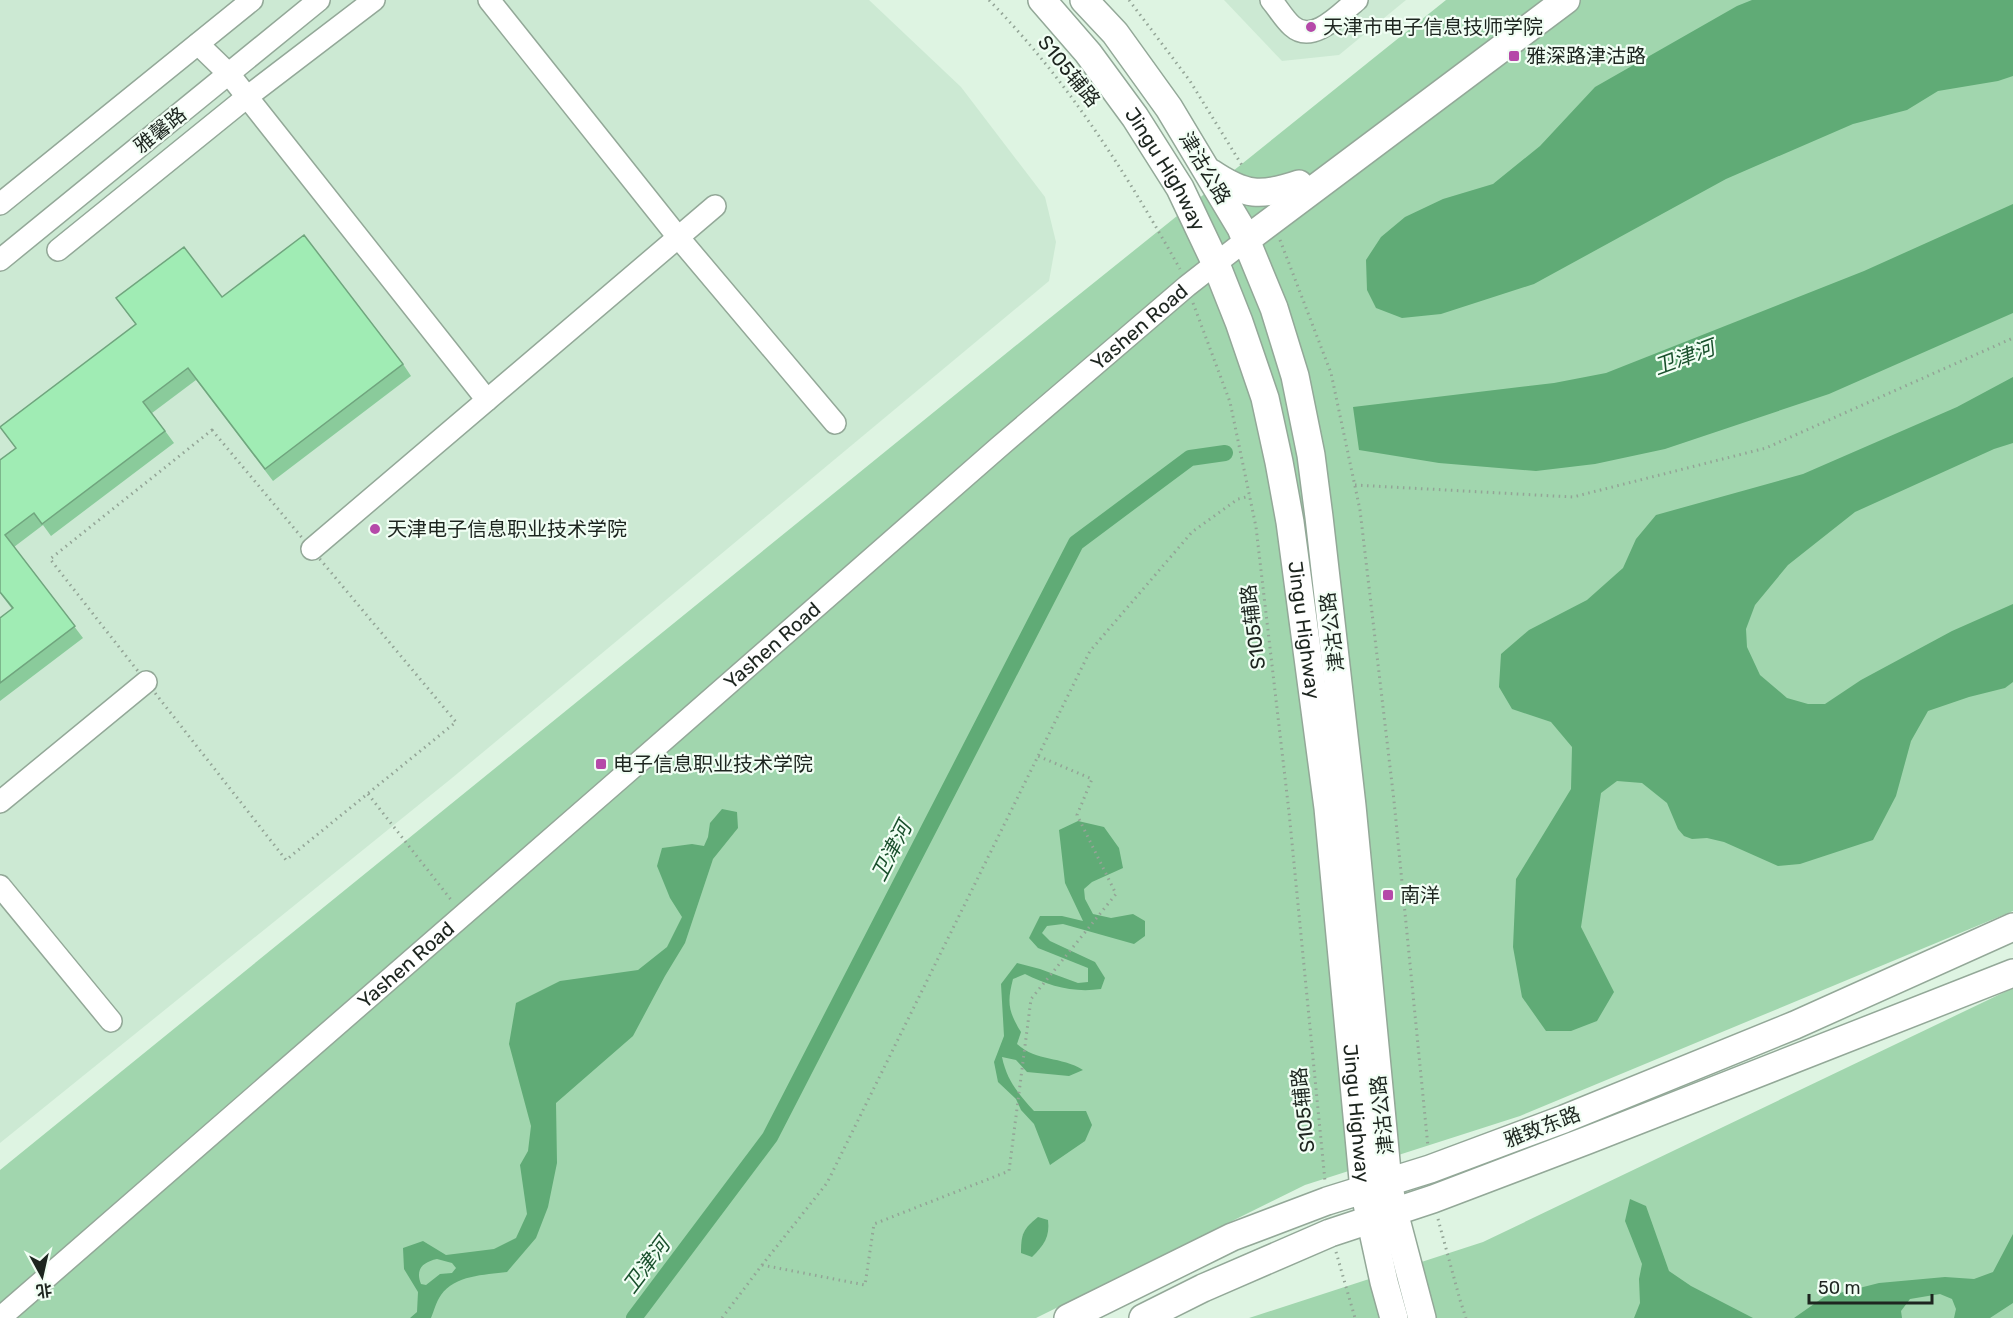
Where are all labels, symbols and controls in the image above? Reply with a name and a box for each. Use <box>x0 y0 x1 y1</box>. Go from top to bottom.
place label: 天津市电子信息技师学院 <box>1323 15 1543 39</box>
marker: 天津市电子信息技师学院 <box>1304 20 1318 34</box>
street label: S105辅路 <box>1033 30 1105 112</box>
place label: 雅深路津沽路 <box>1526 44 1646 68</box>
marker: 雅深路津沽路 <box>1507 49 1521 63</box>
street label: 雅馨路 <box>129 102 191 158</box>
street label: Jingu Highway <box>1120 102 1211 235</box>
street label: 津沽公路 <box>1174 128 1236 208</box>
street label: Yashen Road <box>1086 279 1193 375</box>
water label: 卫津河 <box>1650 333 1722 380</box>
place label: 天津电子信息职业技术学院 <box>387 517 627 541</box>
marker: 天津电子信息职业技术学院 <box>368 522 382 536</box>
street label: Jingu Highway <box>1283 559 1325 701</box>
street label: S105辅路 <box>1236 583 1270 671</box>
street label: 津沽公路 <box>1315 591 1349 673</box>
street label: Yashen Road <box>719 597 825 694</box>
place label: 电子信息职业技术学院 <box>613 752 813 776</box>
marker: 电子信息职业技术学院 <box>594 757 608 771</box>
water label: 卫津河 <box>866 814 918 885</box>
place label: 南洋 <box>1400 883 1440 907</box>
marker: 南洋 <box>1381 888 1395 902</box>
street label: Yashen Road <box>353 916 459 1013</box>
street label: Jingu Highway <box>1338 1043 1375 1184</box>
street label: S105辅路 <box>1287 1066 1319 1154</box>
street label: 津沽公路 <box>1366 1074 1398 1156</box>
street label: 雅致东路 <box>1500 1101 1584 1153</box>
water label: 卫津河 <box>617 1229 677 1298</box>
north arrow <box>12 1246 72 1306</box>
scale bar <box>1809 1267 1932 1305</box>
text: 50 m <box>1818 1277 1861 1299</box>
text: 北 <box>35 1280 53 1301</box>

